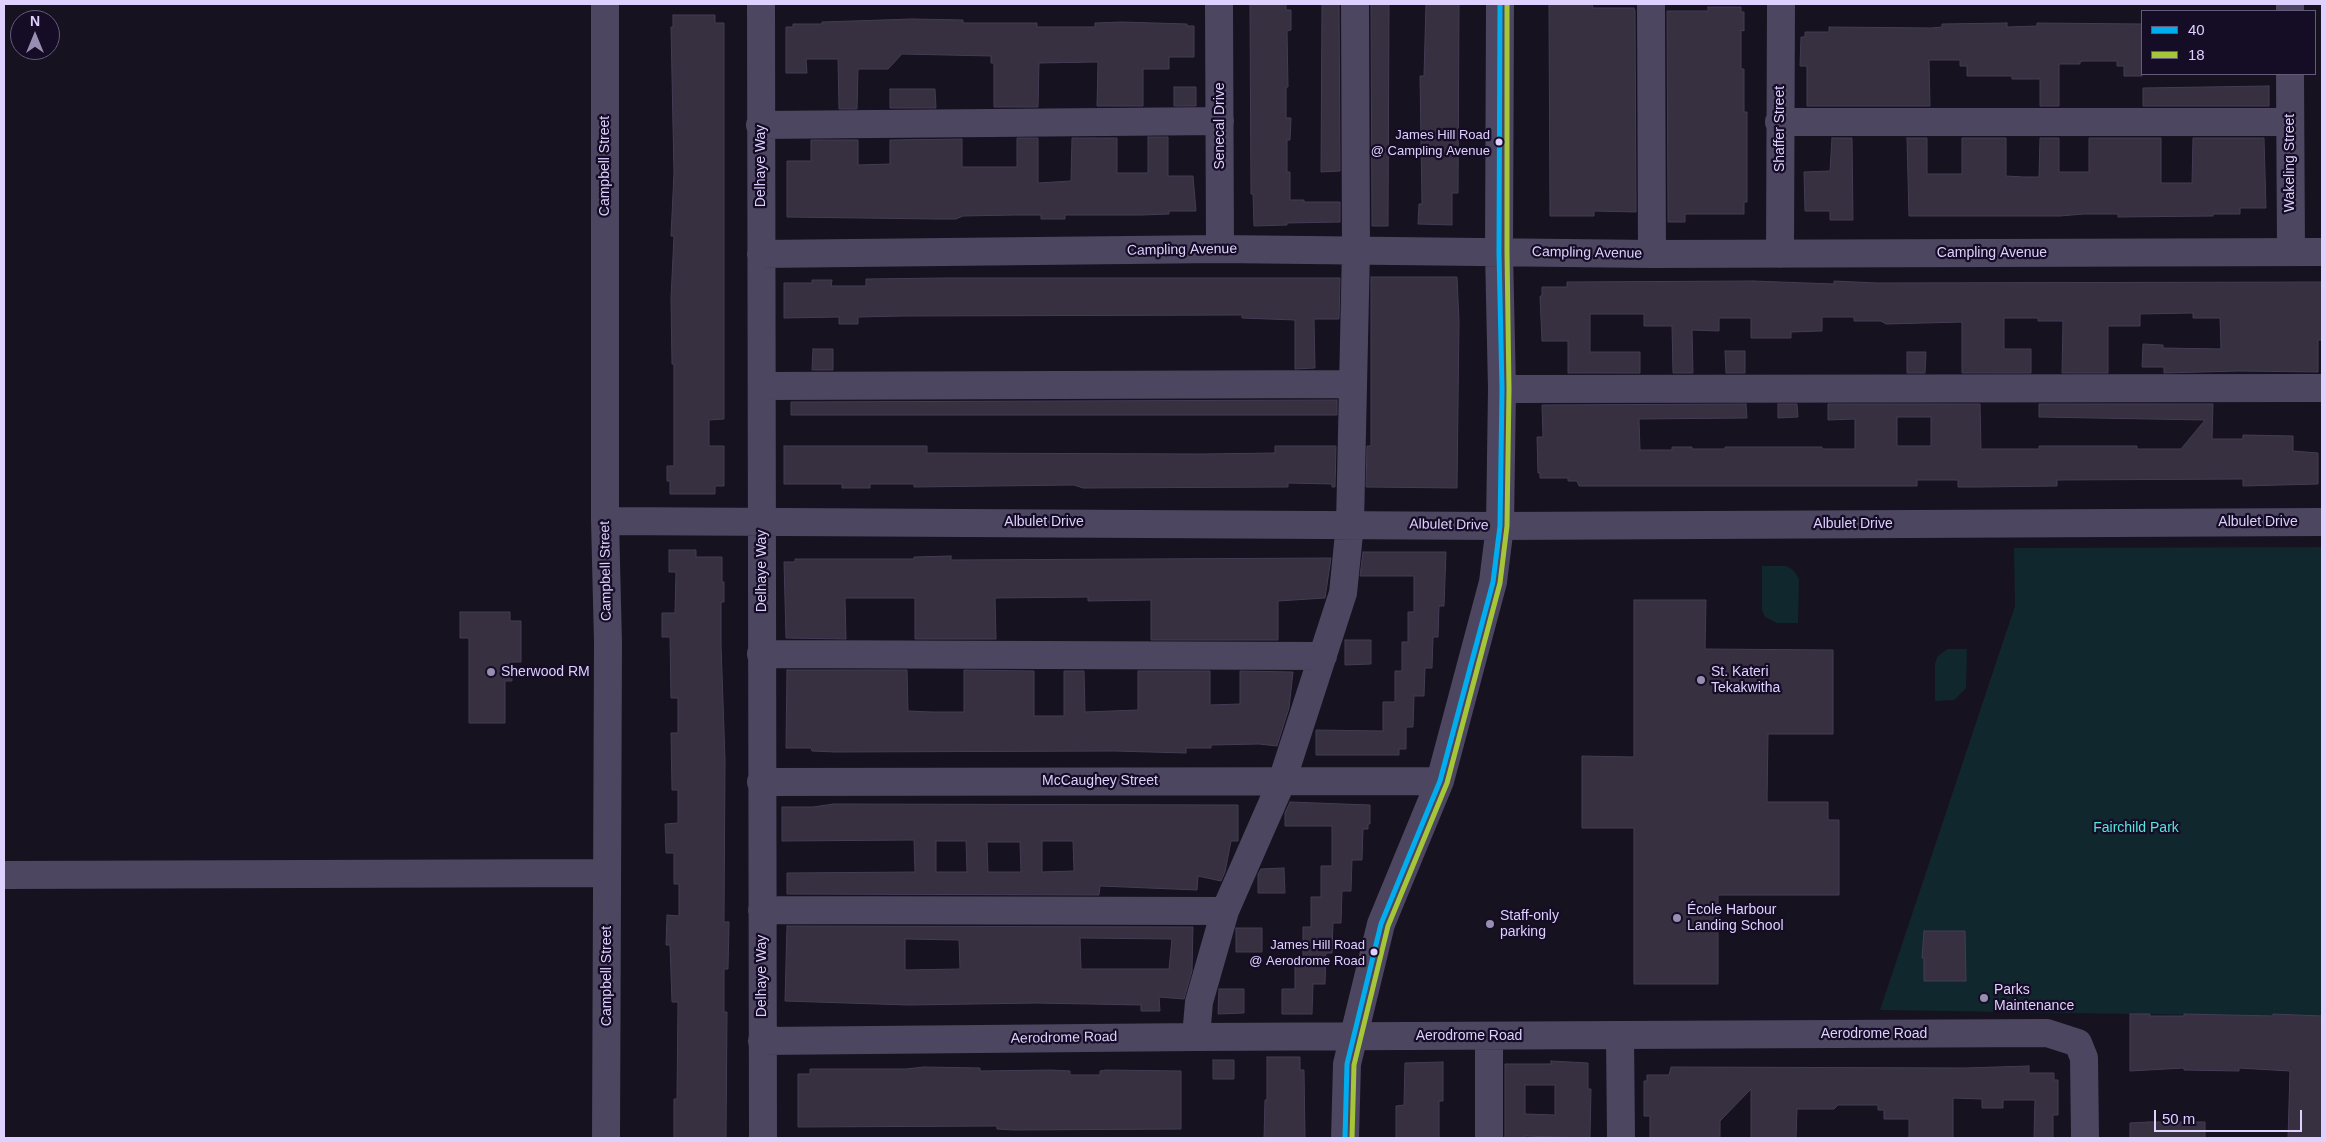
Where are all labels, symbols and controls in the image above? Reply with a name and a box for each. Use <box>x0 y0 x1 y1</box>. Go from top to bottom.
north arrow <box>10 10 60 60</box>
legend <box>2141 10 2316 75</box>
text: N <box>30 13 40 29</box>
text: 40 <box>2188 21 2205 38</box>
text: 18 <box>2188 46 2205 63</box>
street label: Senecal Drive <box>1212 82 1228 170</box>
street label: Shaffer Street <box>1772 86 1788 172</box>
street label: Wakeling Street <box>2282 114 2298 212</box>
street label: Campbell Street <box>597 116 613 216</box>
street label: Delhaye Way <box>753 125 769 207</box>
place label: James Hill Road @ Campling Avenue <box>1371 127 1490 158</box>
marker: James Hill Road @ Campling Avenue <box>1494 137 1504 147</box>
street label: Campling Avenue <box>1127 241 1237 259</box>
street label: Campling Avenue <box>1532 244 1642 262</box>
street label: Campling Avenue <box>1937 245 2047 261</box>
street label: Albulet Drive <box>1004 514 1084 530</box>
street label: Albulet Drive <box>2218 514 2298 530</box>
street label: Albulet Drive <box>1409 516 1489 534</box>
street label: Albulet Drive <box>1813 516 1893 532</box>
street label: Campbell Street <box>597 521 615 621</box>
street label: Delhaye Way <box>754 530 770 612</box>
place label: Sherwood RM <box>501 664 590 680</box>
place label: St. Kateri Tekakwitha <box>1711 664 1780 696</box>
marker: Sherwood RM <box>485 666 497 678</box>
marker: St. Kateri Tekakwitha <box>1695 674 1707 686</box>
street label: McCaughey Street <box>1042 773 1158 789</box>
park label: Fairchild Park <box>2093 820 2179 836</box>
place label: École Harbour Landing School <box>1687 902 1784 934</box>
place label: Staff-only parking <box>1500 908 1559 940</box>
marker: École Harbour Landing School <box>1671 912 1683 924</box>
marker: Staff-only parking <box>1484 918 1496 930</box>
street label: Campbell Street <box>599 926 615 1026</box>
street label: Delhaye Way <box>754 935 770 1017</box>
place label: James Hill Road @ Aerodrome Road <box>1249 937 1365 968</box>
marker: James Hill Road @ Aerodrome Road <box>1369 947 1379 957</box>
place label: Parks Maintenance <box>1994 982 2074 1014</box>
marker: Parks Maintenance <box>1978 992 1990 1004</box>
street label: Aerodrome Road <box>1821 1026 1927 1042</box>
street label: Aerodrome Road <box>1416 1028 1522 1044</box>
street label: Aerodrome Road <box>1011 1029 1117 1047</box>
scale bar <box>2156 1100 2304 1132</box>
text: 50 m <box>2162 1110 2195 1127</box>

